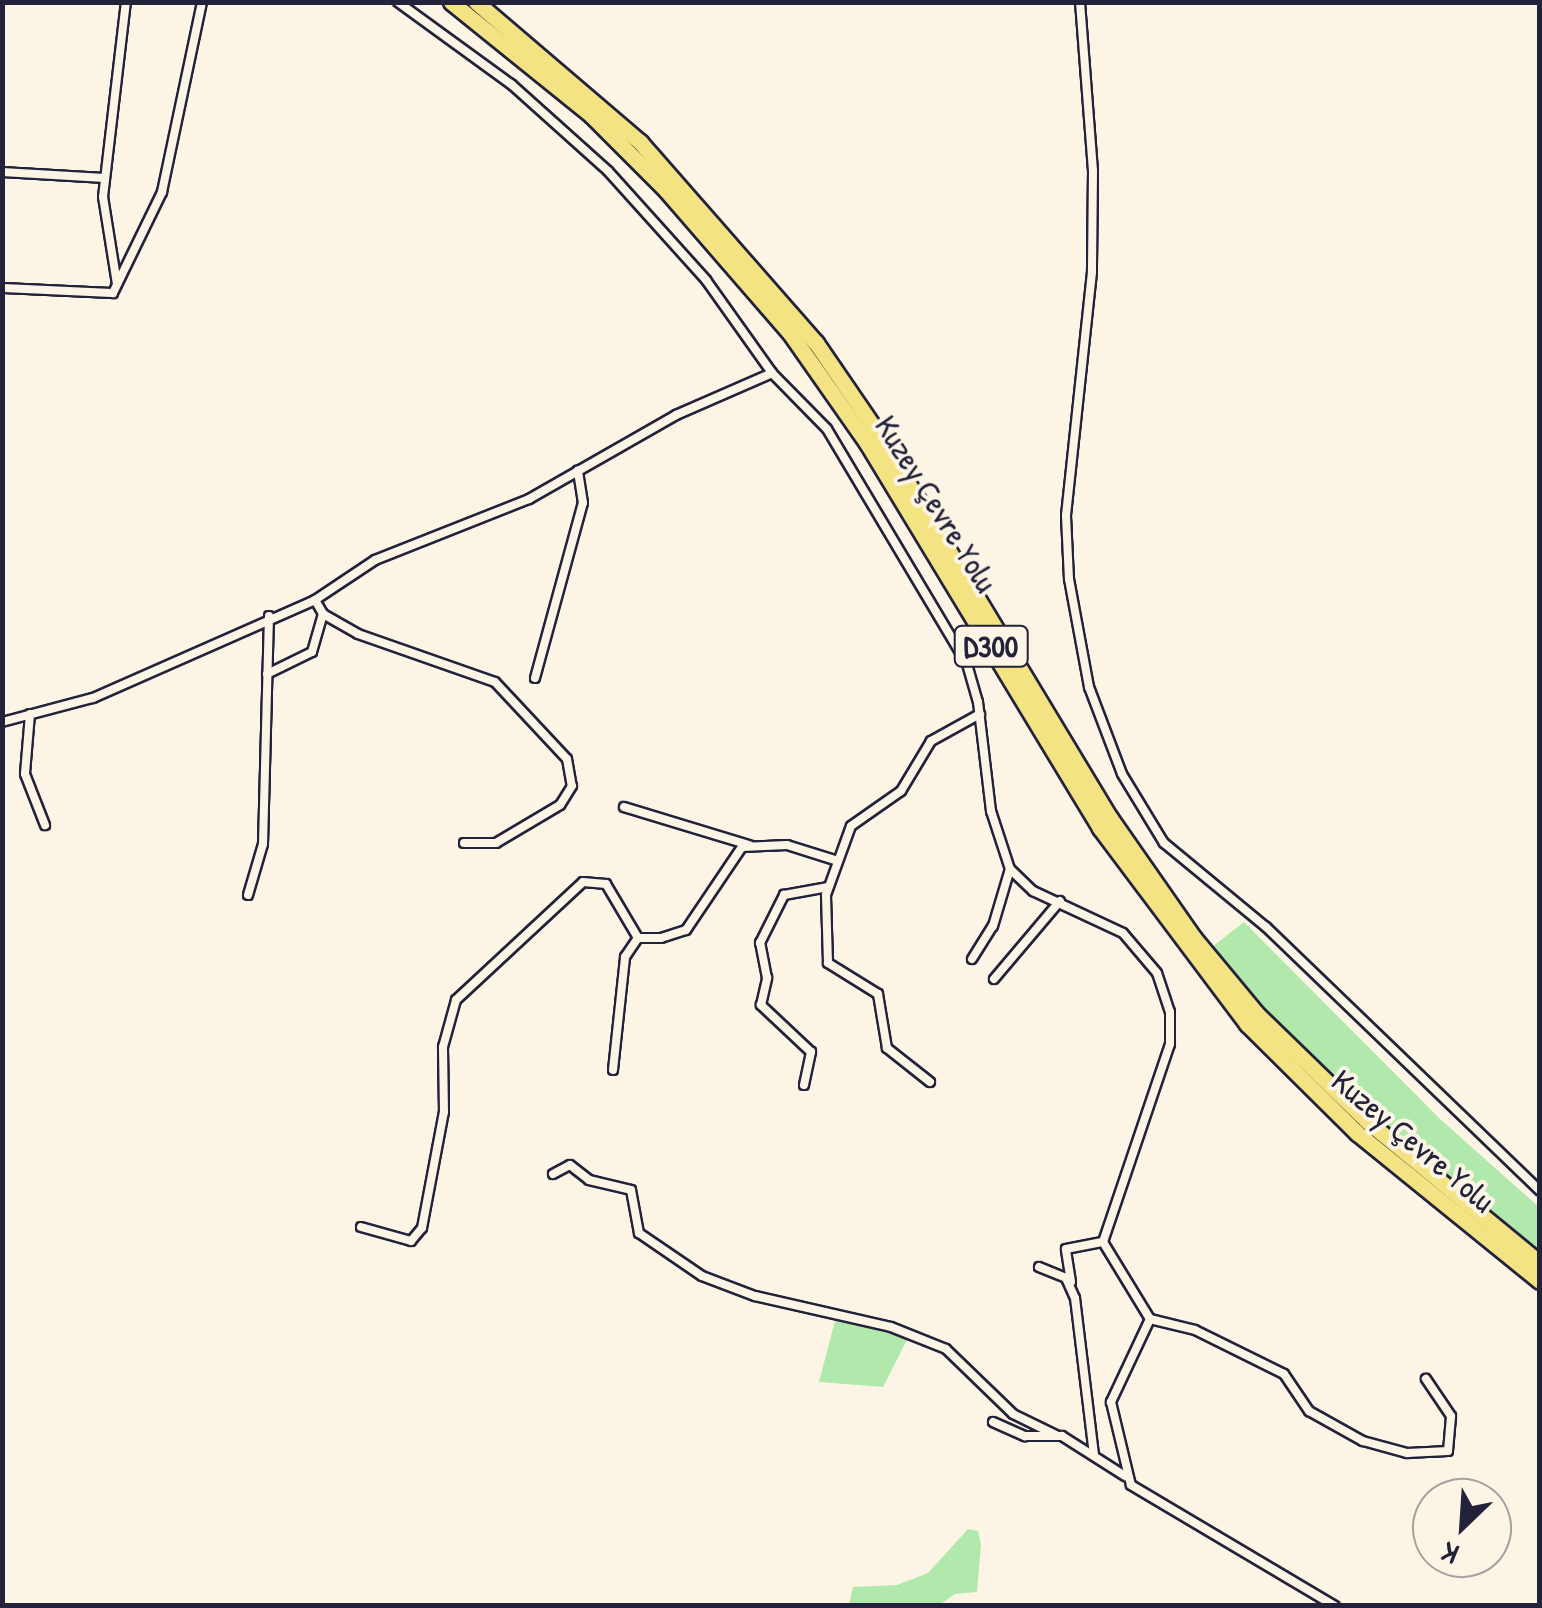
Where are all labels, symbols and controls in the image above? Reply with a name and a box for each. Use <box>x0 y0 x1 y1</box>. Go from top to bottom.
street label: Kuzey Çevre Yolu <box>867 409 1005 599</box>
road number: D300 <box>954 621 1028 671</box>
street label: Kuzey Çevre Yolu <box>1324 1062 1502 1220</box>
north arrow <box>1412 1478 1512 1578</box>
text: K <box>1435 1533 1465 1574</box>

